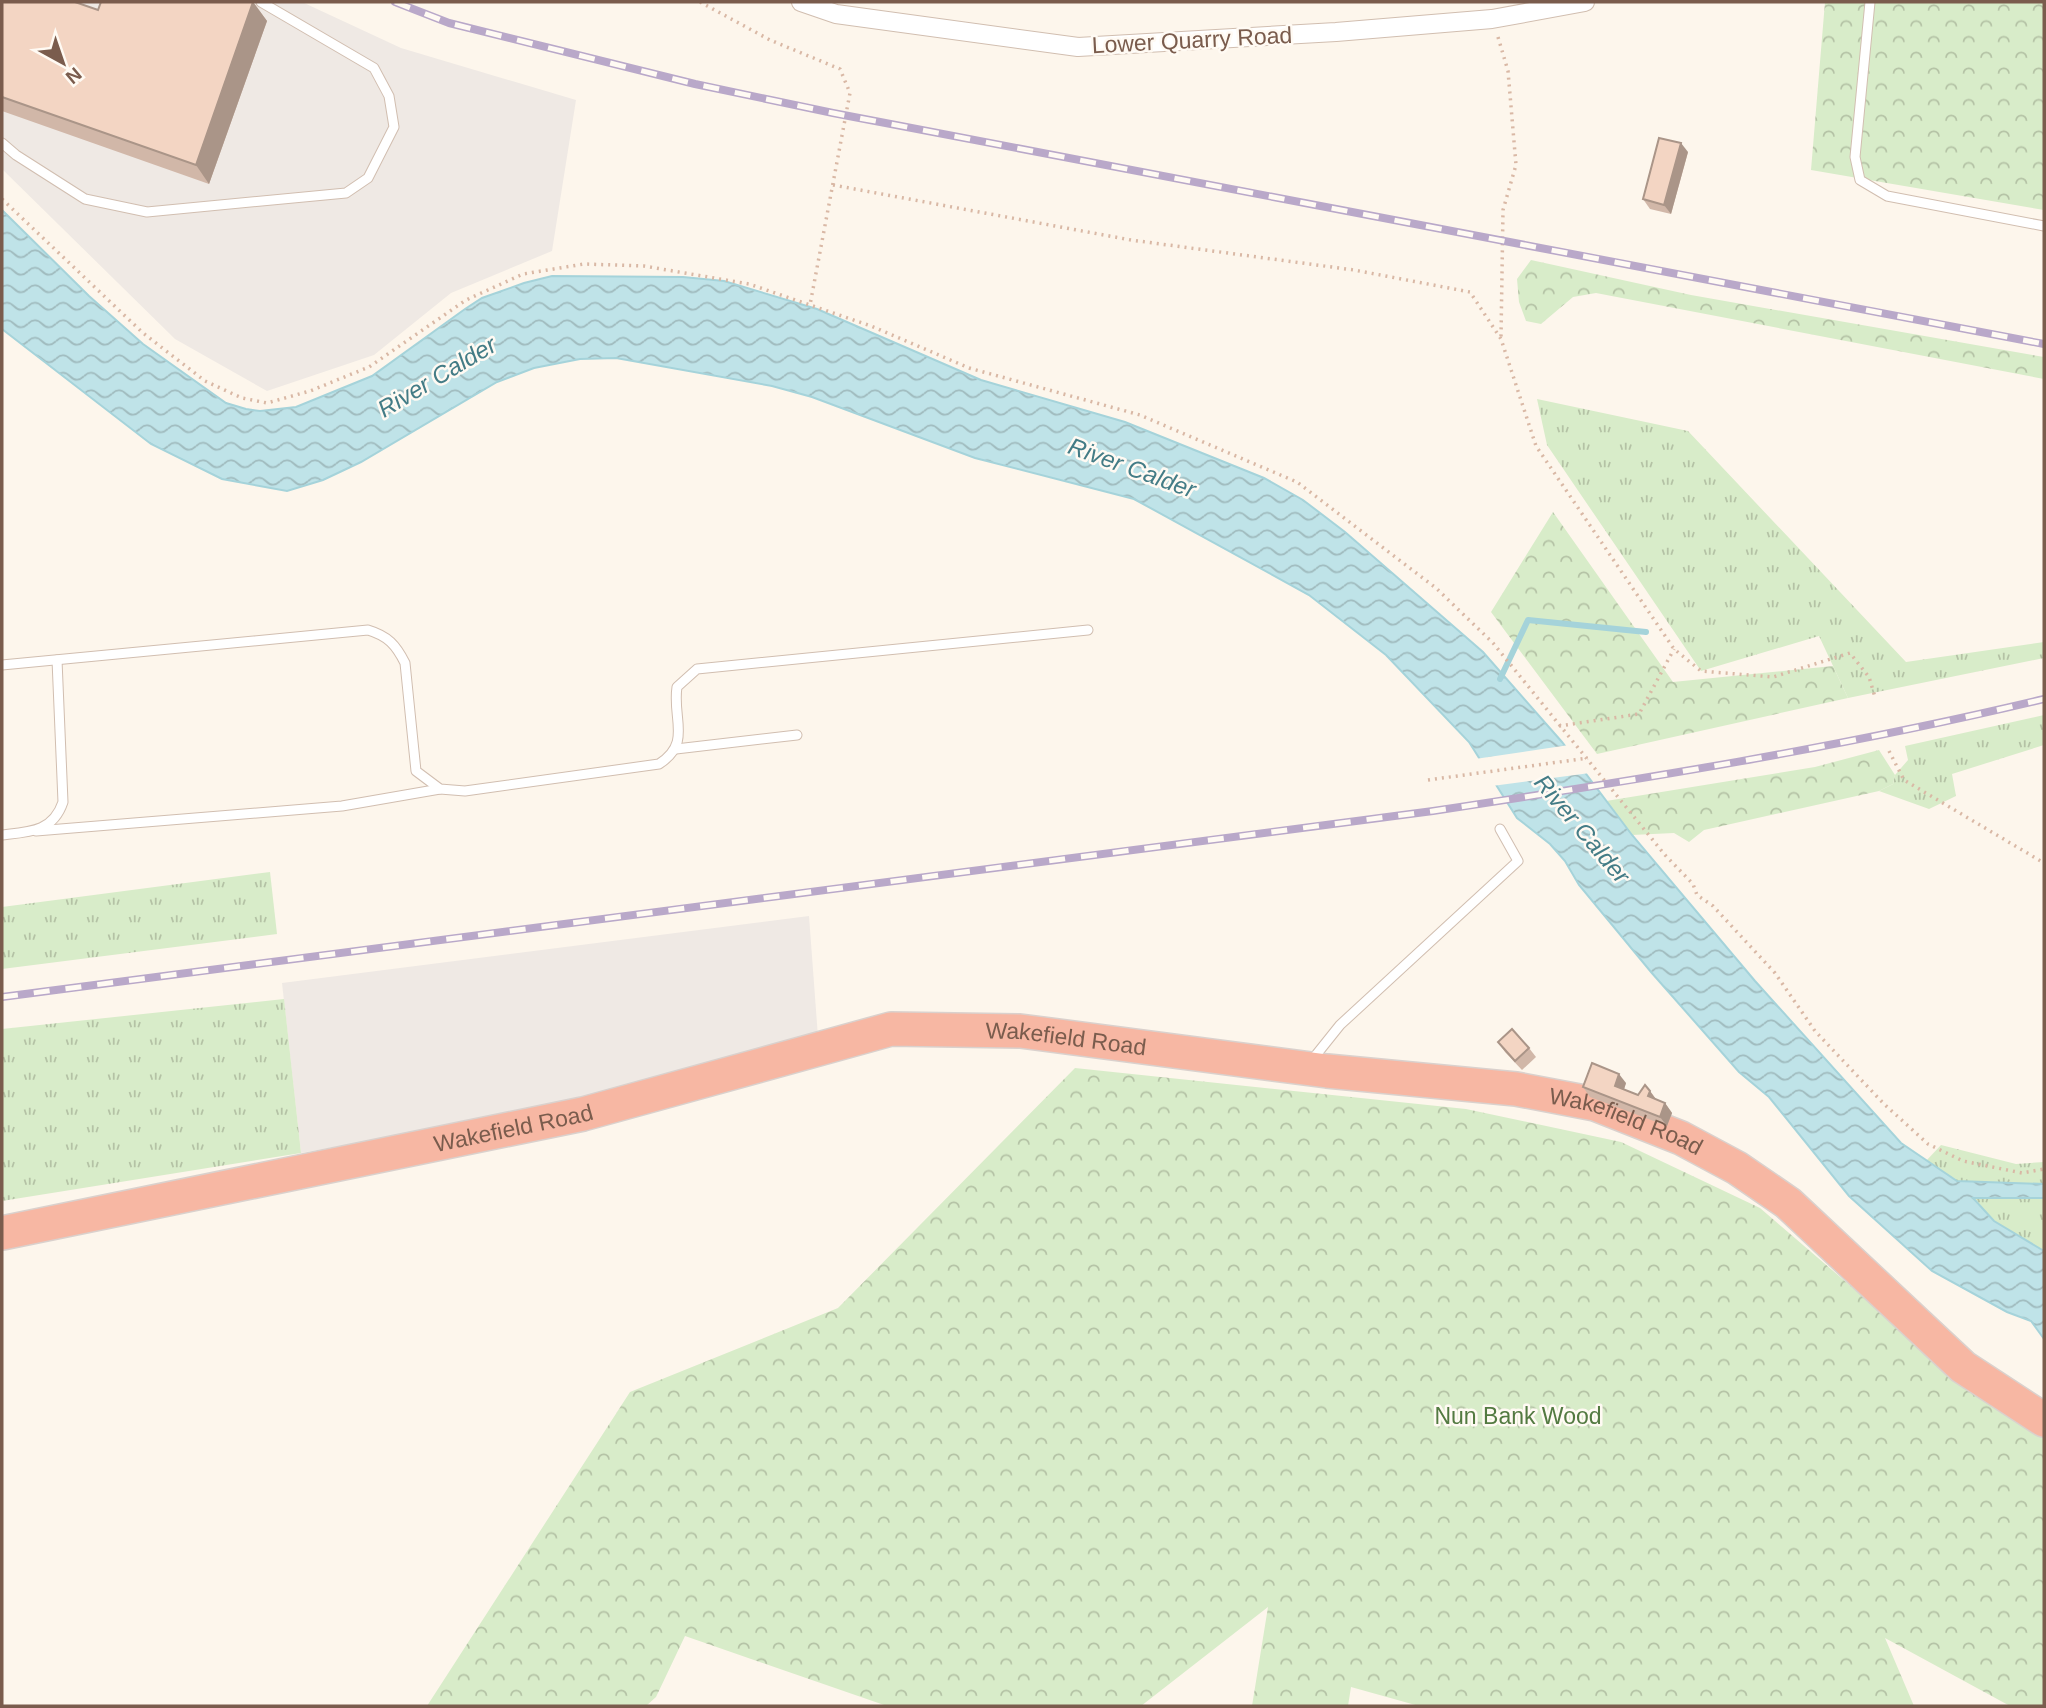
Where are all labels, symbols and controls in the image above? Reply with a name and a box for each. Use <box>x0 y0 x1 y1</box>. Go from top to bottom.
street label: Lower Quarry Road <box>1091 22 1293 58</box>
north arrow <box>28 28 98 98</box>
text: N <box>62 63 86 88</box>
water label: River Calder <box>373 330 502 422</box>
water label: River Calder <box>1065 432 1200 503</box>
water label: River Calder <box>1529 769 1636 889</box>
street label: Wakefield Road <box>985 1017 1148 1060</box>
street label: Wakefield Road <box>1547 1083 1707 1160</box>
street label: Wakefield Road <box>432 1099 596 1157</box>
park label: Nun Bank Wood <box>1434 1403 1602 1429</box>

